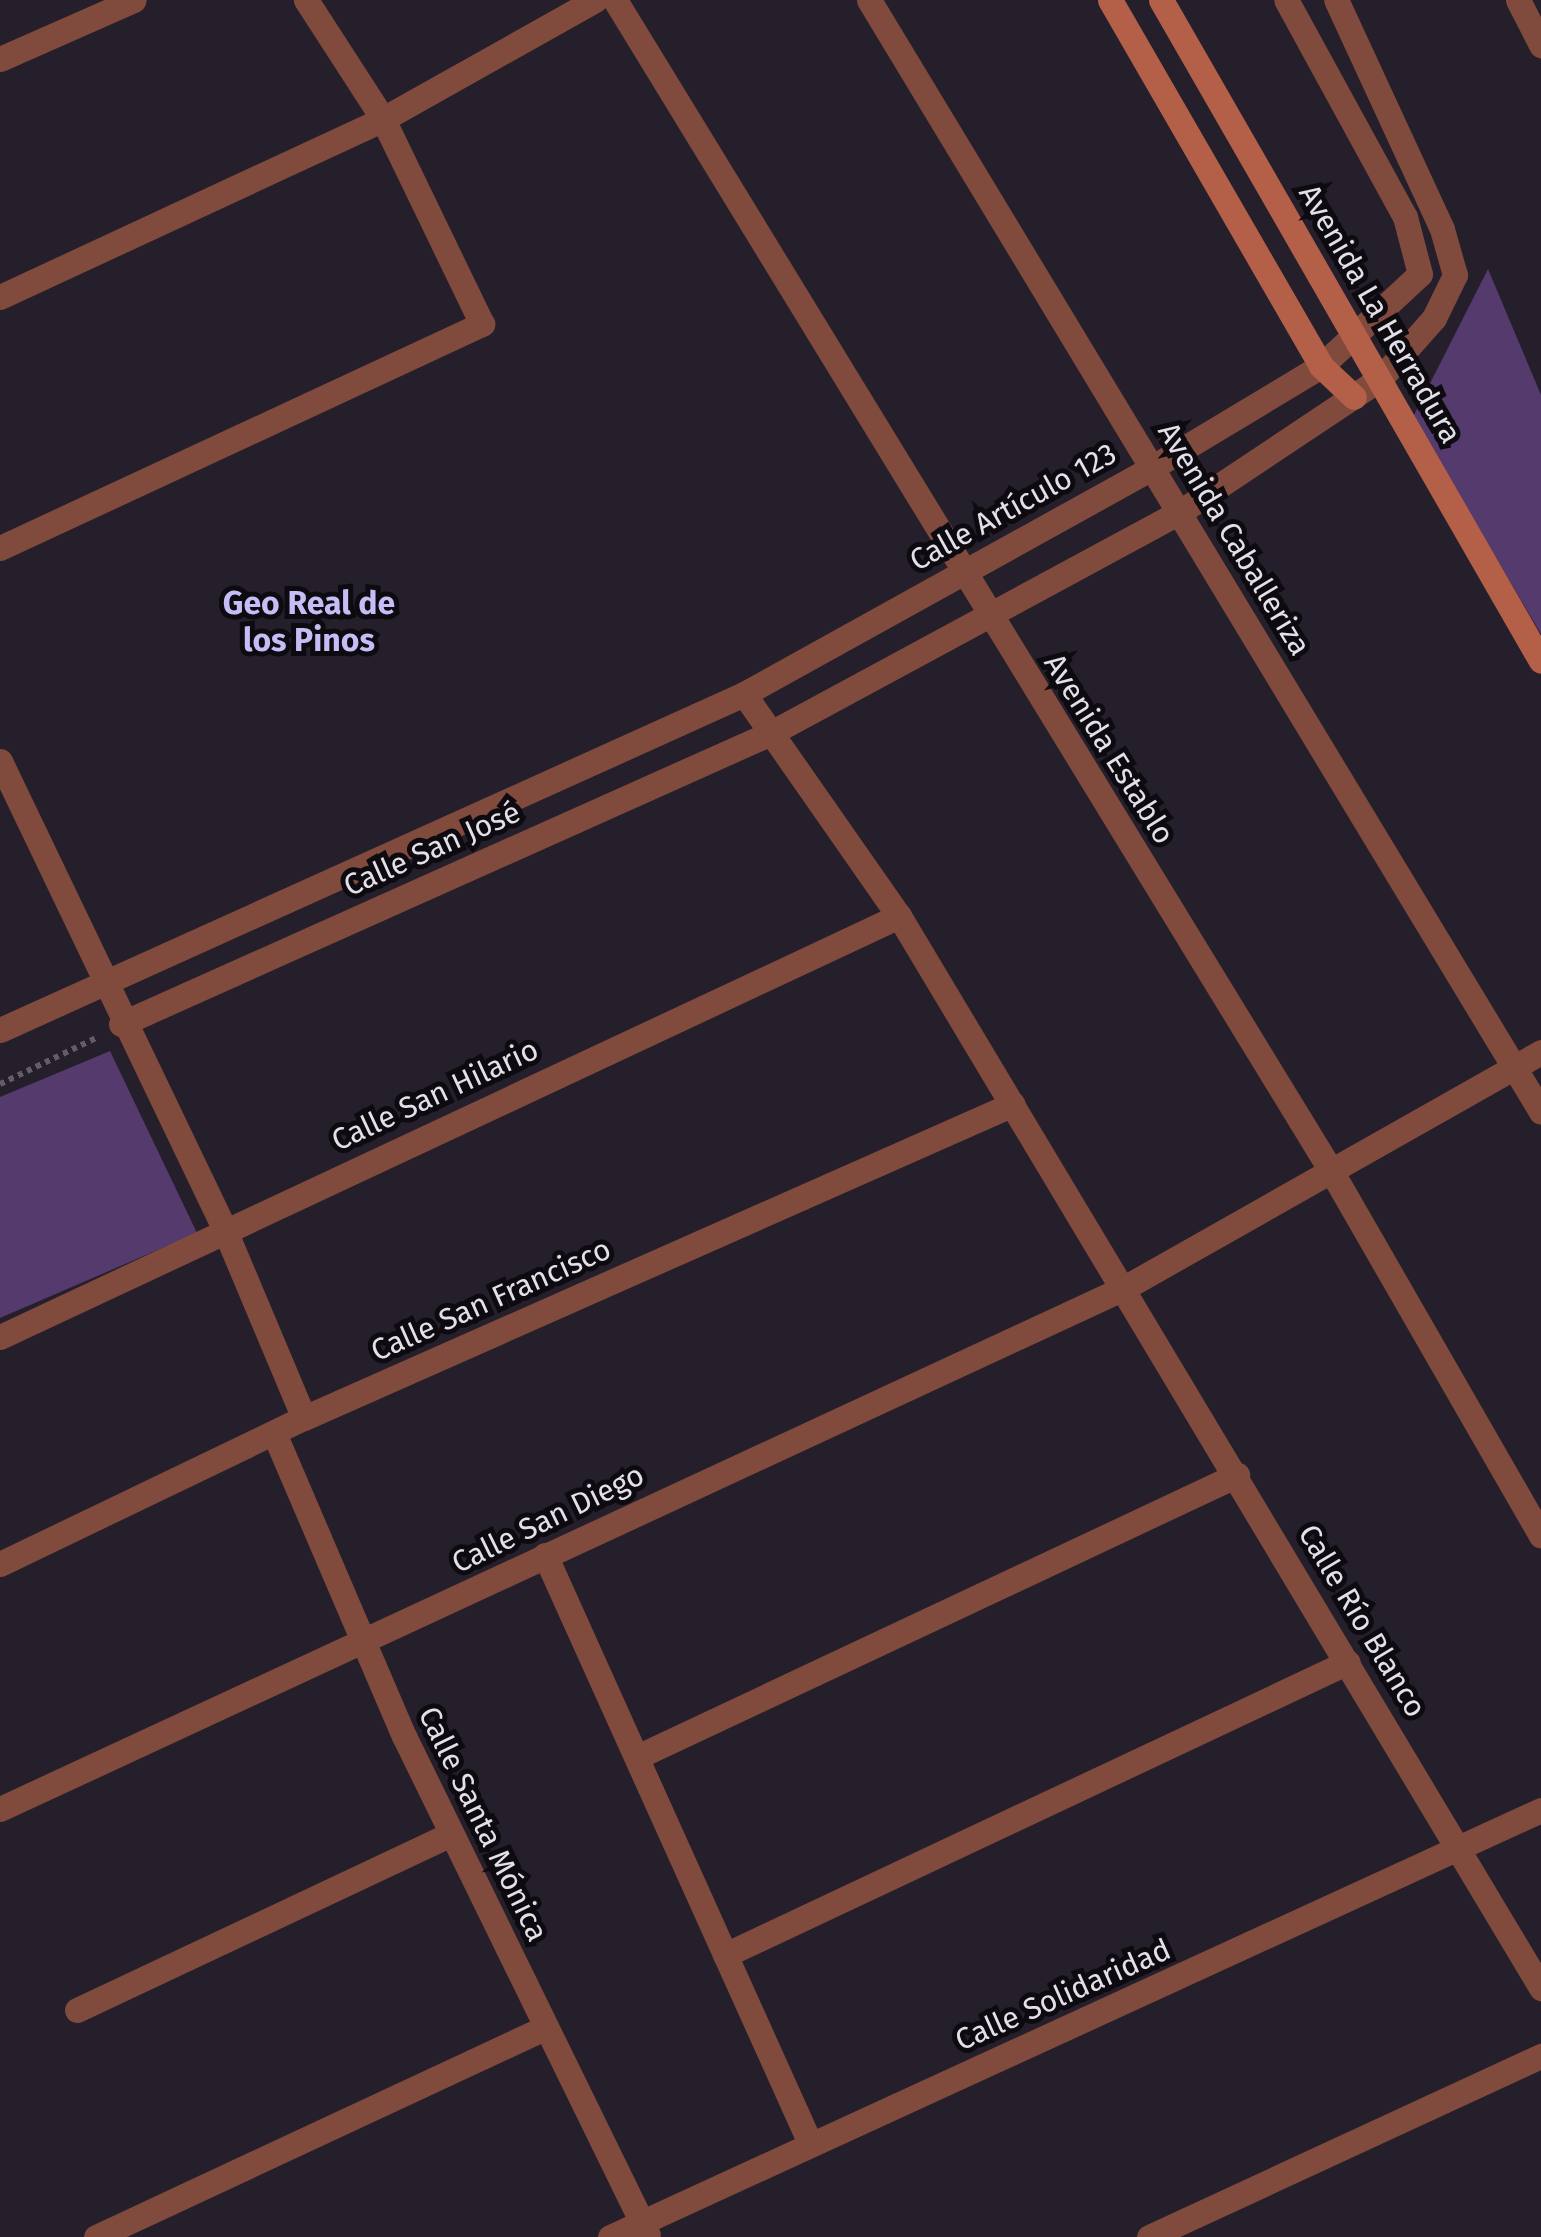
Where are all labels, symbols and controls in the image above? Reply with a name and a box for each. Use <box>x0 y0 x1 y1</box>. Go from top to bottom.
street label: Avenida La Herradura <box>1291 178 1469 450</box>
street label: Avenida Caballeriza <box>1150 416 1318 662</box>
street label: Calle Artículo 123 <box>903 435 1123 579</box>
district label: Geo Real de los Pinos <box>223 585 395 660</box>
street label: Avenida Establo <box>1036 647 1182 851</box>
street label: Calle San José <box>338 794 526 904</box>
street label: Calle San Hilario <box>326 1031 544 1159</box>
street label: Calle San Francisco <box>366 1231 616 1369</box>
street label: Calle San Diego <box>446 1457 650 1581</box>
street label: Calle Río Blanco <box>1290 1518 1434 1724</box>
street label: Calle Santa Mónica <box>411 1701 555 1947</box>
street label: Calle Solidaridad <box>950 1931 1176 2059</box>

